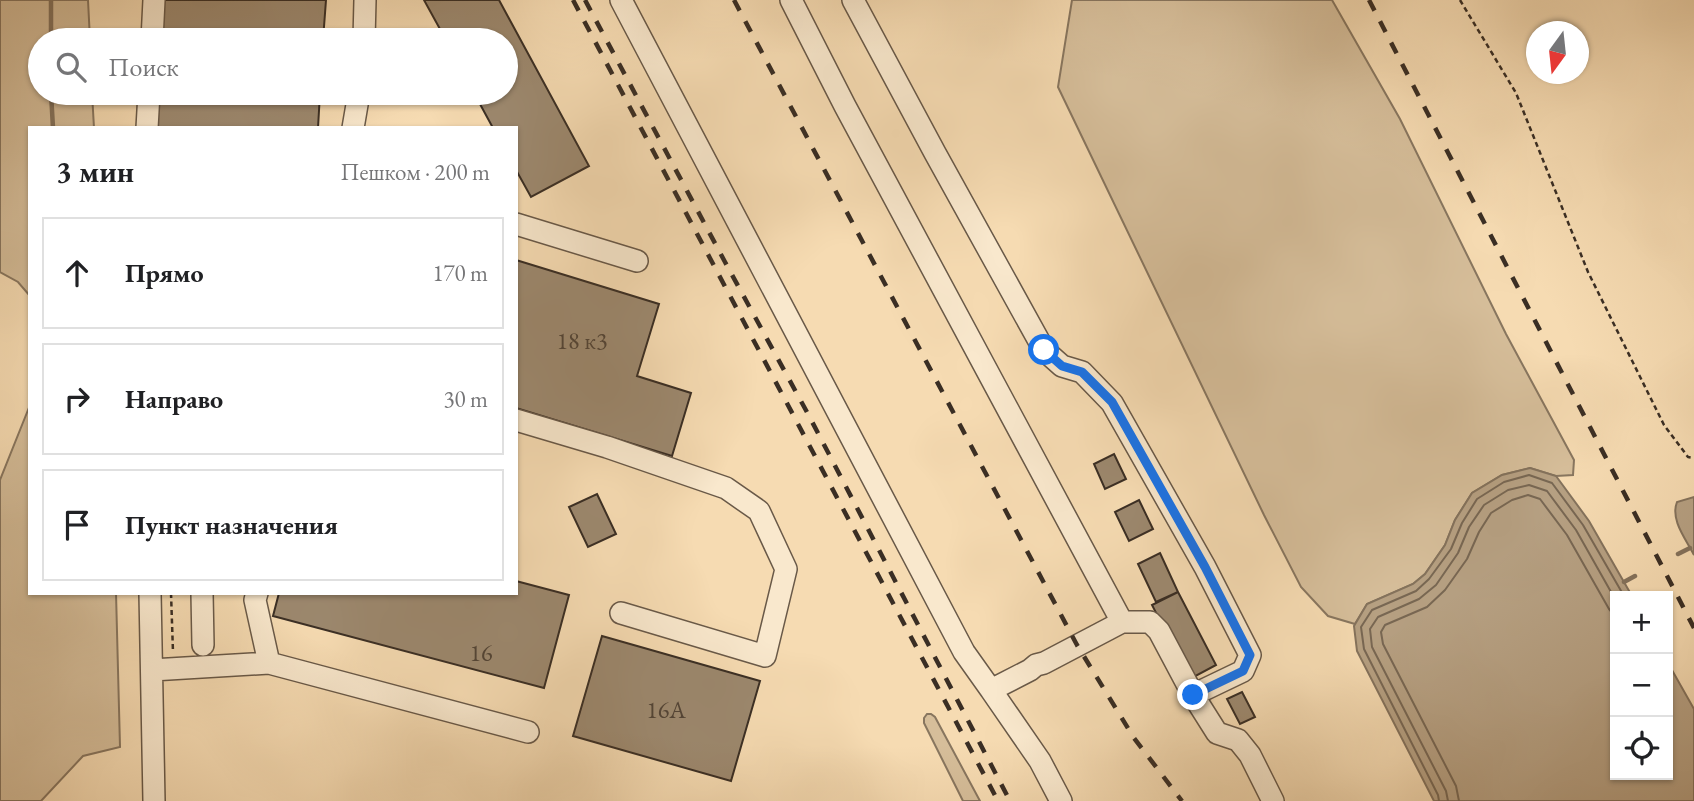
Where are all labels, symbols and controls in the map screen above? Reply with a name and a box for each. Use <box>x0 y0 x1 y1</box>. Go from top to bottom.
north arrow <box>1526 21 1589 84</box>
search box <box>28 28 518 105</box>
icon: search <box>52 48 90 86</box>
text: Поиск <box>108 50 179 84</box>
text: 3 мин <box>56 152 134 191</box>
text: Пешком · 200 m <box>341 157 490 187</box>
icon: ahead <box>58 254 96 292</box>
text: Прямо <box>125 256 204 290</box>
text: 170 m <box>432 258 488 288</box>
house number: 18 к3 <box>557 325 607 356</box>
route start <box>1028 334 1059 365</box>
icon: right <box>58 380 96 418</box>
text: Направо <box>125 382 223 416</box>
text: 30 m <box>443 384 488 414</box>
icon: arrive <box>58 506 96 544</box>
text: Пункт назначения <box>125 508 338 542</box>
map controls <box>1610 591 1673 780</box>
button: + <box>1610 591 1673 654</box>
house number: 16 <box>469 637 493 668</box>
button: − <box>1610 654 1673 717</box>
route end <box>1177 679 1208 710</box>
house number: 16А <box>646 694 686 725</box>
button: locate <box>1610 717 1673 780</box>

